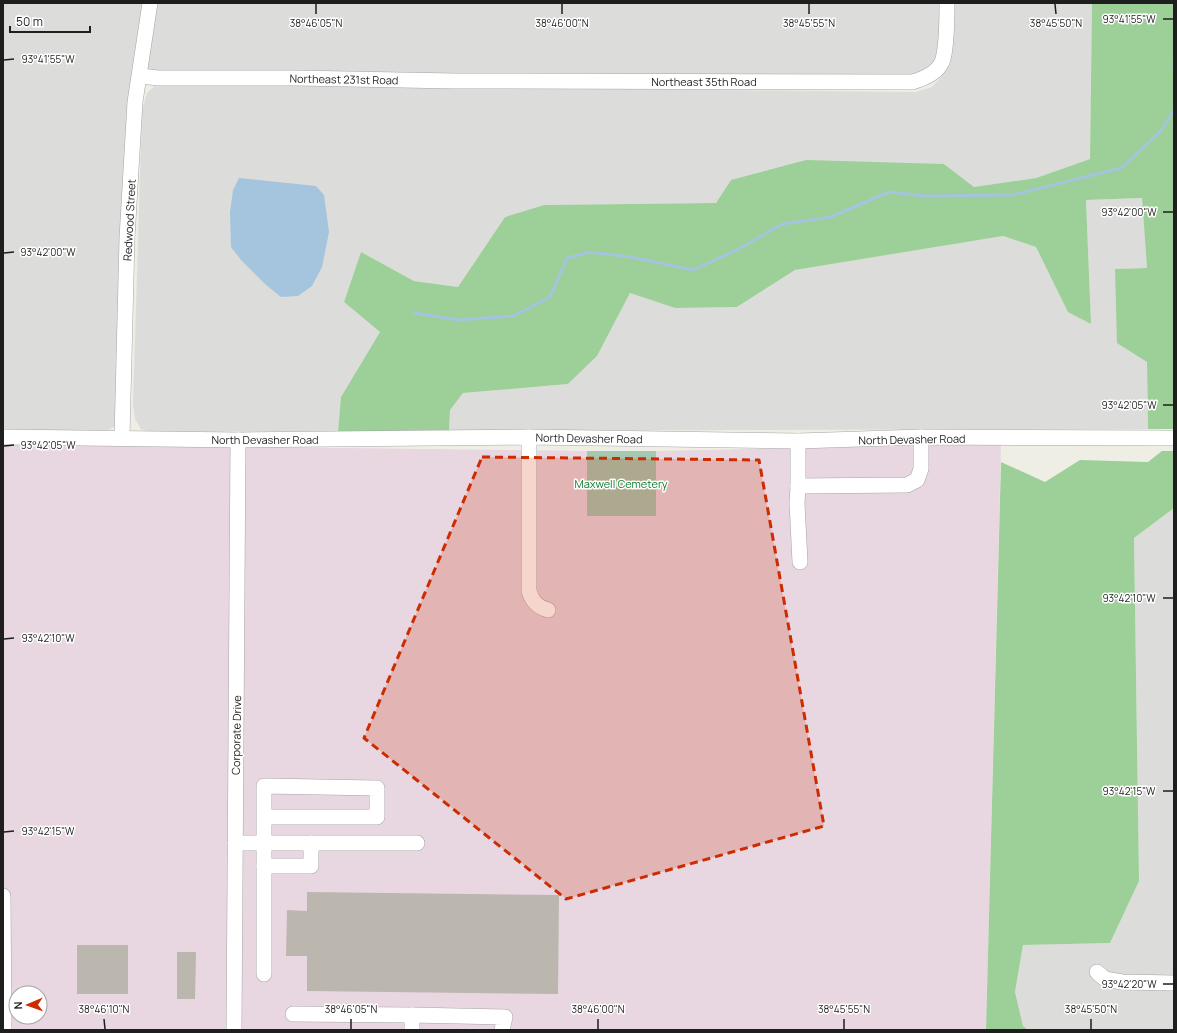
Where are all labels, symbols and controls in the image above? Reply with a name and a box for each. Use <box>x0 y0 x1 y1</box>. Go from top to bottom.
scale bar <box>10 8 90 34</box>
text: 93°41'55"W <box>1103 12 1156 26</box>
text: 50 m <box>16 13 43 30</box>
text: 38°46'05"N <box>290 16 343 30</box>
text: 38°46'00"N <box>535 16 589 30</box>
text: 38°45'55"N <box>783 16 835 30</box>
text: 38°45'50"N <box>1030 16 1082 30</box>
text: 93°41'55"W <box>22 52 75 66</box>
street label: Northeast 231st Road <box>289 71 399 87</box>
street label: Northeast 35th Road <box>651 74 757 89</box>
street label: Redwood Street <box>119 179 139 261</box>
text: 93°42'00"W <box>1101 205 1157 219</box>
text: 93°42'00"W <box>20 245 76 259</box>
text: 93°42'05"W <box>1101 398 1157 412</box>
street label: North Devasher Road <box>535 430 643 446</box>
street label: North Devasher Road <box>858 431 966 447</box>
street label: North Devasher Road <box>211 432 319 447</box>
text: 93°42'05"W <box>20 438 76 452</box>
park label: Maxwell Cemetery <box>574 476 668 491</box>
text: 93°42'10"W <box>1102 591 1156 605</box>
text: 93°42'10"W <box>21 631 75 645</box>
street label: Corporate Drive <box>228 694 244 775</box>
text: 93°42'15"W <box>1103 784 1156 798</box>
text: 93°42'15"W <box>22 824 75 838</box>
text: 93°42'20"W <box>1101 977 1157 991</box>
north arrow <box>8 985 48 1025</box>
text: N <box>10 1001 25 1010</box>
text: 38°46'10"N <box>79 1002 130 1016</box>
text: 38°46'05"N <box>325 1002 378 1016</box>
text: 38°46'00"N <box>571 1002 625 1016</box>
text: 38°45'55"N <box>818 1002 870 1016</box>
text: 38°45'50"N <box>1065 1002 1117 1016</box>

